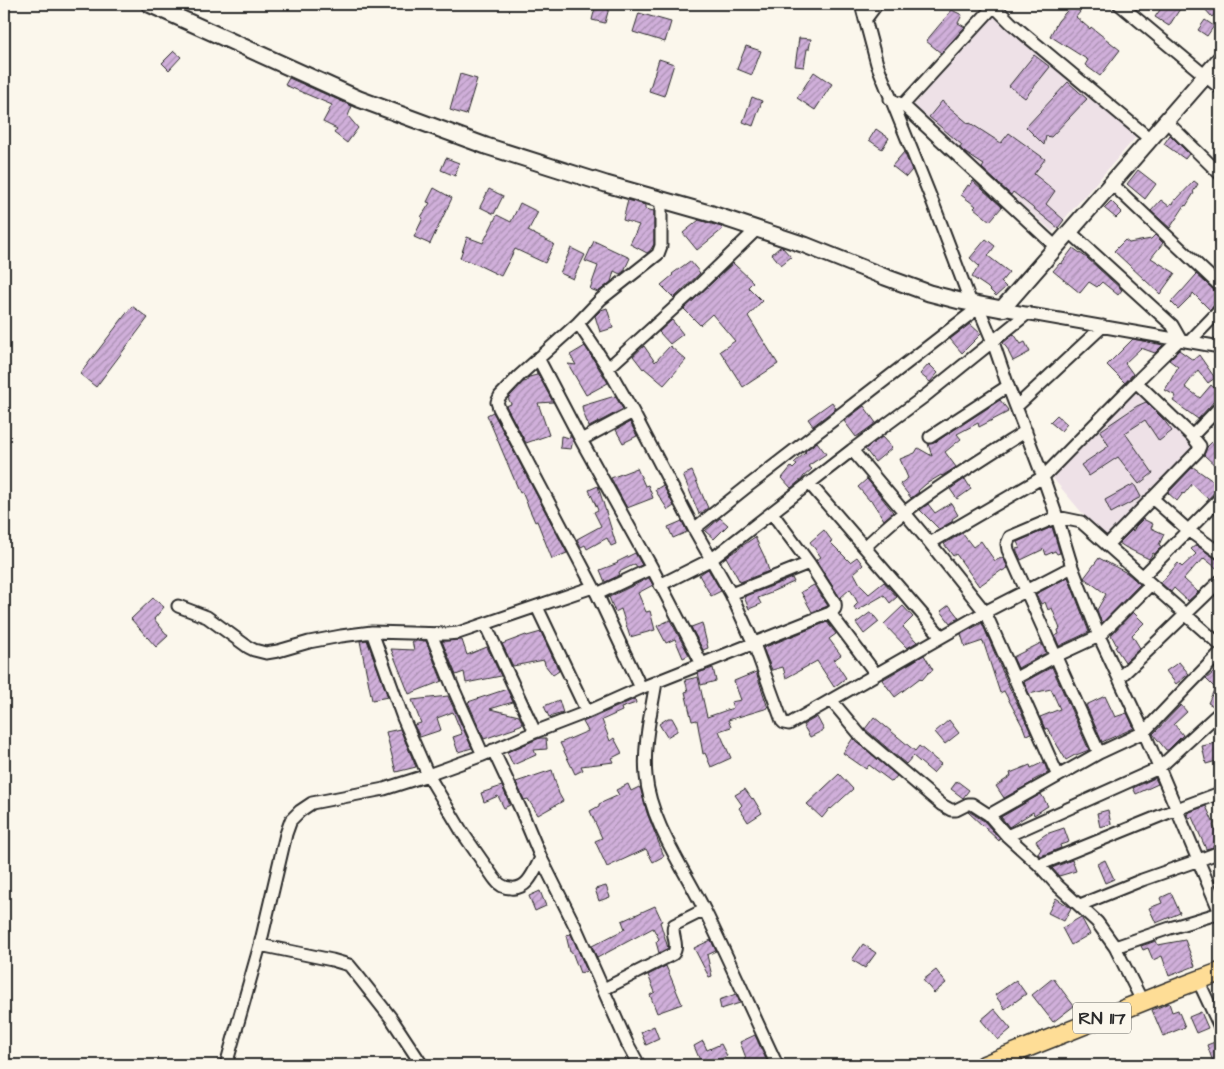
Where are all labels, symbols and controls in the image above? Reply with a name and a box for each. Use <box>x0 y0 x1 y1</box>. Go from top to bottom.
road number: RN 117 <box>1073 1002 1131 1034</box>

